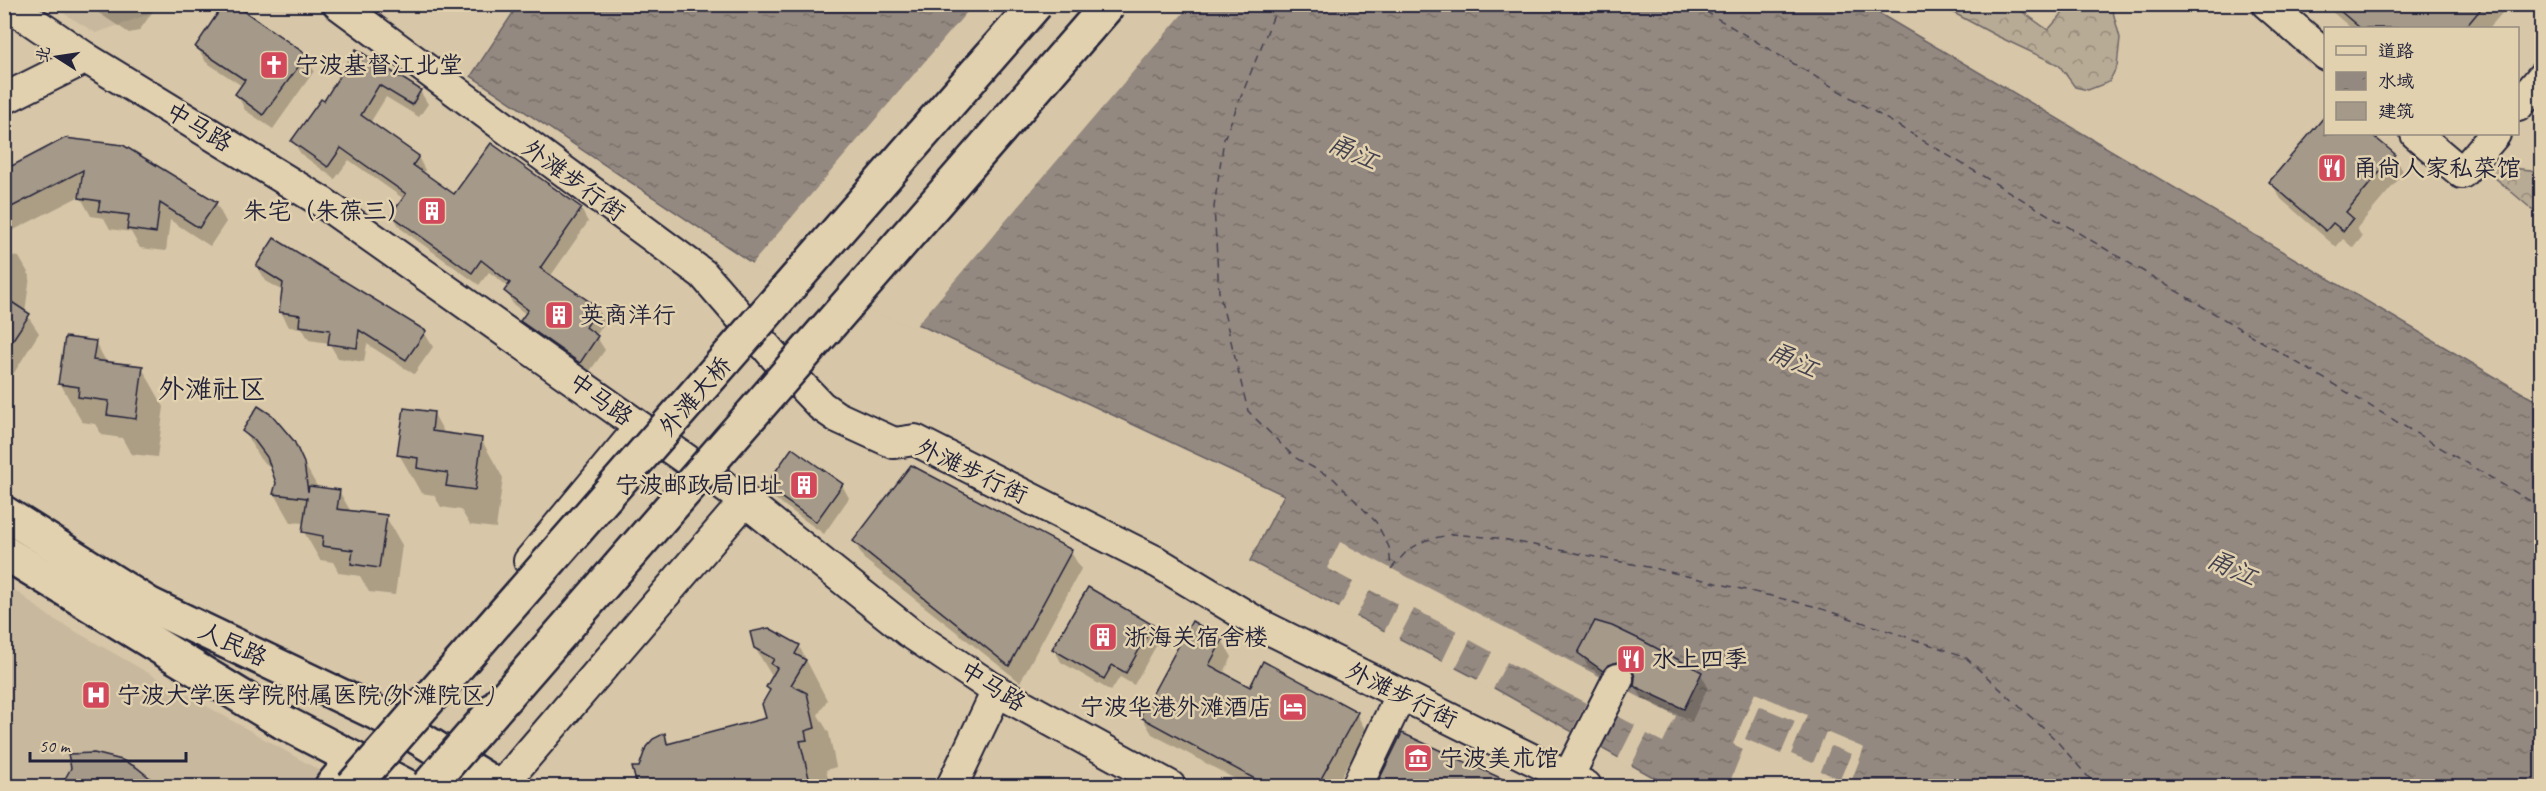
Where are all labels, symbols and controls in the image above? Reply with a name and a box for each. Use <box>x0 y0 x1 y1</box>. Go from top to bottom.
north arrow <box>27 27 87 87</box>
legend <box>2324 27 2519 135</box>
text: 道路 <box>2378 40 2414 62</box>
text: 北 <box>32 44 55 64</box>
church icon: 宁波基督江北堂 <box>258 49 290 81</box>
place label: 宁波基督江北堂 <box>295 50 463 80</box>
text: 水域 <box>2378 70 2414 92</box>
street label: 中马路 <box>160 96 238 158</box>
text: 建筑 <box>2378 100 2414 122</box>
water label: 甬江 <box>1322 126 1384 178</box>
street label: 外滩步行街 <box>517 133 631 227</box>
restaurant icon: 甬尚人家私菜馆 <box>2316 152 2348 184</box>
place label: 甬尚人家私菜馆 <box>2353 153 2521 183</box>
building icon: 朱宅（朱葆三） <box>416 195 448 227</box>
place label: 朱宅（朱葆三） <box>243 196 411 226</box>
building icon: 英商洋行 <box>543 299 575 331</box>
place label: 英商洋行 <box>580 300 676 330</box>
water label: 甬江 <box>1762 334 1824 386</box>
street label: 外滩大桥 <box>652 350 738 442</box>
street label: 中马路 <box>563 366 639 432</box>
district label: 外滩社区 <box>158 372 266 406</box>
street label: 外滩步行街 <box>911 432 1033 510</box>
building icon: 宁波邮政局旧址 <box>788 469 820 501</box>
place label: 宁波邮政局旧址 <box>615 470 783 500</box>
water label: 甬江 <box>2201 542 2263 594</box>
street label: 人民路 <box>194 615 272 673</box>
building icon: 浙海关宿舍楼 <box>1087 621 1119 653</box>
place label: 浙海关宿舍楼 <box>1124 622 1268 652</box>
restaurant icon: 水上四季 <box>1615 643 1647 675</box>
place label: 水上四季 <box>1652 644 1748 674</box>
street label: 中马路 <box>955 654 1031 718</box>
street label: 外滩步行街 <box>1341 655 1463 735</box>
hospital icon: 宁波大学医学院附属医院(外滩院区) <box>80 679 112 711</box>
place label: 宁波大学医学院附属医院(外滩院区) <box>117 680 494 710</box>
hotel icon: 宁波华港外滩酒店 <box>1277 691 1309 723</box>
place label: 宁波华港外滩酒店 <box>1080 692 1272 722</box>
scale bar <box>30 725 186 763</box>
text: 50 m <box>39 735 72 757</box>
museum icon: 宁波美术馆 <box>1402 742 1434 774</box>
place label: 宁波美术馆 <box>1439 743 1559 773</box>

